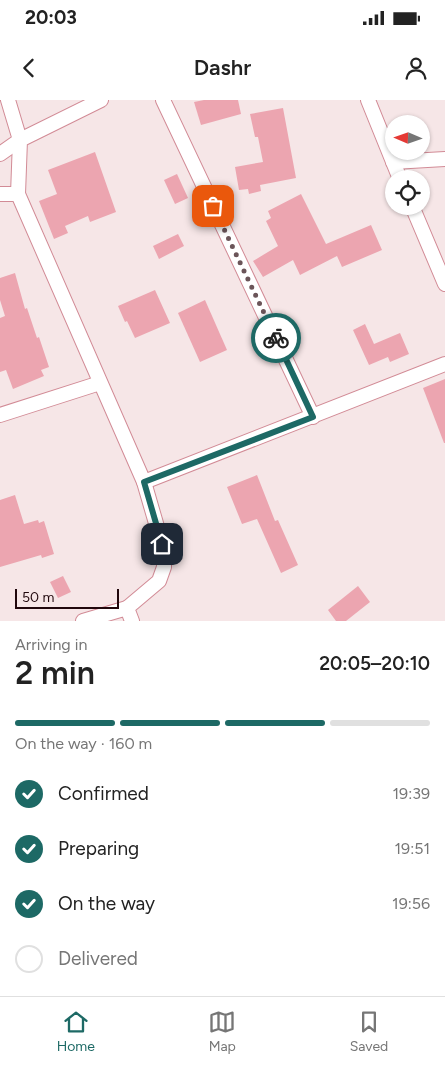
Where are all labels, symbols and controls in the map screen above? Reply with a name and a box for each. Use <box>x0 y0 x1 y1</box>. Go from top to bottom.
text: 20:03 <box>25 6 77 29</box>
icon: back <box>15 54 43 82</box>
text: Dashr <box>194 54 251 81</box>
icon: person <box>402 54 430 82</box>
north arrow <box>385 115 430 160</box>
map controls <box>385 115 430 215</box>
button: locate <box>385 170 430 215</box>
pin <box>192 185 234 227</box>
icon: bag <box>199 192 227 220</box>
courier <box>251 313 301 363</box>
icon: bike <box>262 324 290 352</box>
pin <box>141 523 183 565</box>
icon: home <box>148 530 176 558</box>
scale bar <box>15 586 119 609</box>
text: 50 m <box>22 589 54 606</box>
text: Arriving in <box>15 635 87 654</box>
text: 20:05–20:10 <box>319 652 430 675</box>
text: 2 min <box>15 654 95 692</box>
text: On the way · 160 m <box>15 734 152 753</box>
icon: check <box>15 780 43 808</box>
text: Confirmed <box>58 782 149 805</box>
text: 19:39 <box>393 784 430 803</box>
icon: check <box>15 835 43 863</box>
text: Preparing <box>58 837 139 860</box>
text: 19:51 <box>394 839 430 858</box>
icon: check <box>15 890 43 918</box>
text: On the way <box>58 892 155 915</box>
text: 19:56 <box>392 894 430 913</box>
text: Delivered <box>58 947 138 970</box>
tab: Home <box>57 1008 95 1055</box>
tab: Map <box>208 1008 236 1055</box>
tab: Saved <box>350 1008 388 1055</box>

